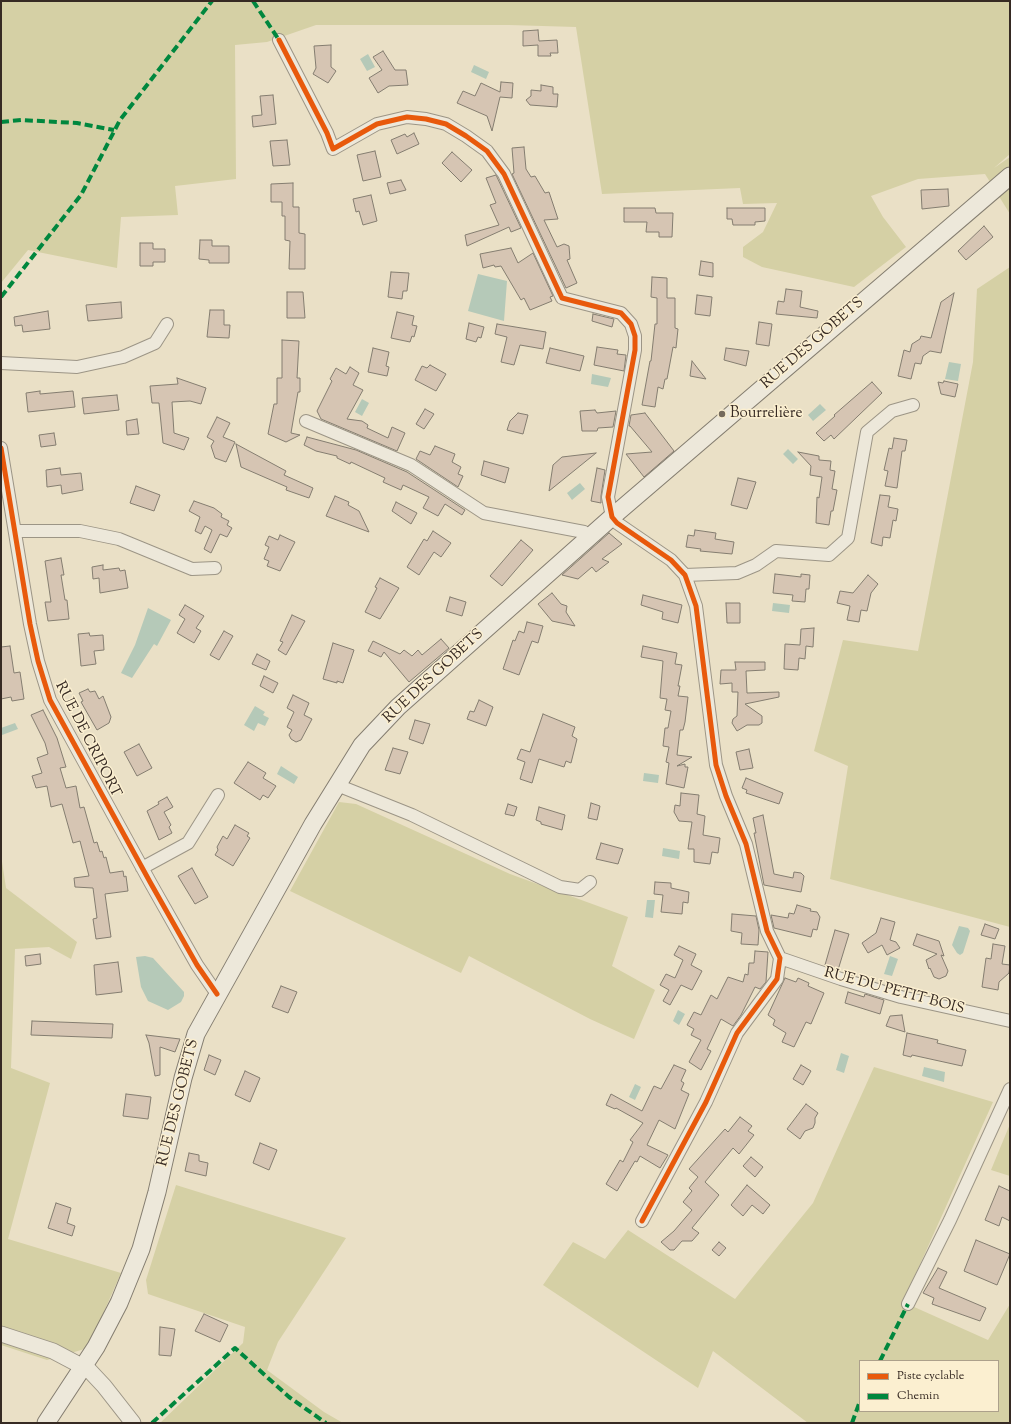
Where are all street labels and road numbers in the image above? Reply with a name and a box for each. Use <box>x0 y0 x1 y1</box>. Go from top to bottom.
street label: RUE DES GOBETS <box>758 294 868 394</box>
street label: RUE DES GOBETS <box>380 626 488 728</box>
street label: RUE DE CRIPORT <box>50 679 124 801</box>
street label: RUE DU PETIT BOIS <box>822 965 966 1019</box>
street label: RUE DES GOBETS <box>154 1038 204 1168</box>

